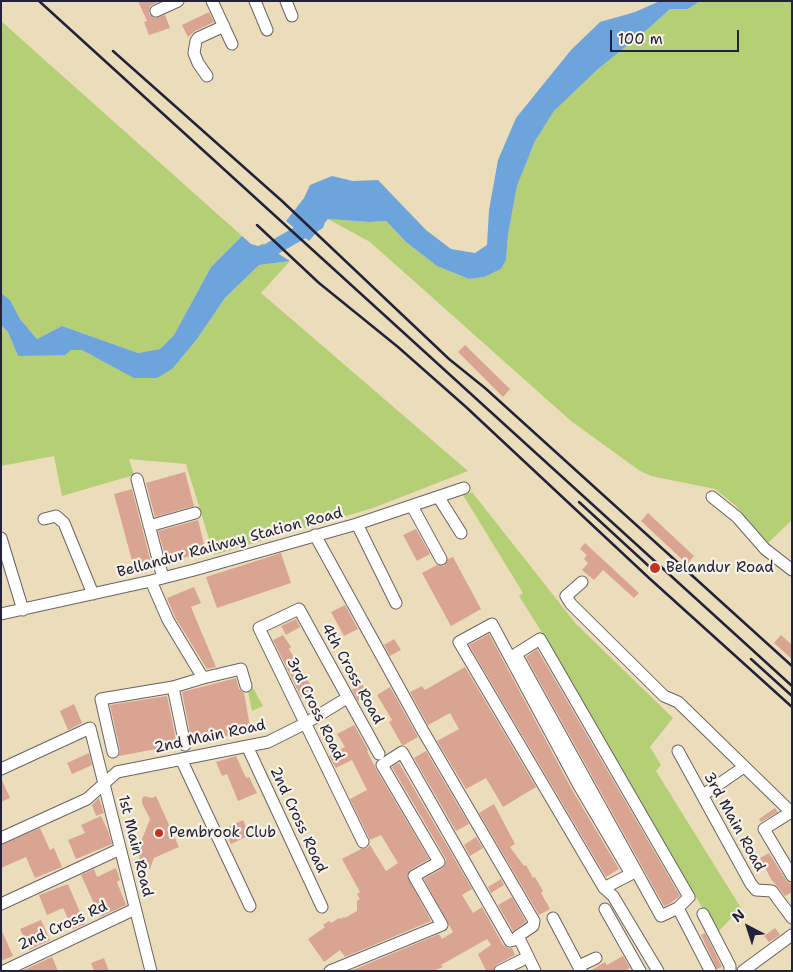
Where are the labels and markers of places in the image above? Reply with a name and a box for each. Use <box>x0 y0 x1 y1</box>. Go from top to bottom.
place label: Belandur Road <box>666 559 774 577</box>
marker: Belandur Road <box>648 561 662 575</box>
place label: Pembrook Club <box>169 824 276 842</box>
marker: Pembrook Club <box>153 827 165 839</box>

